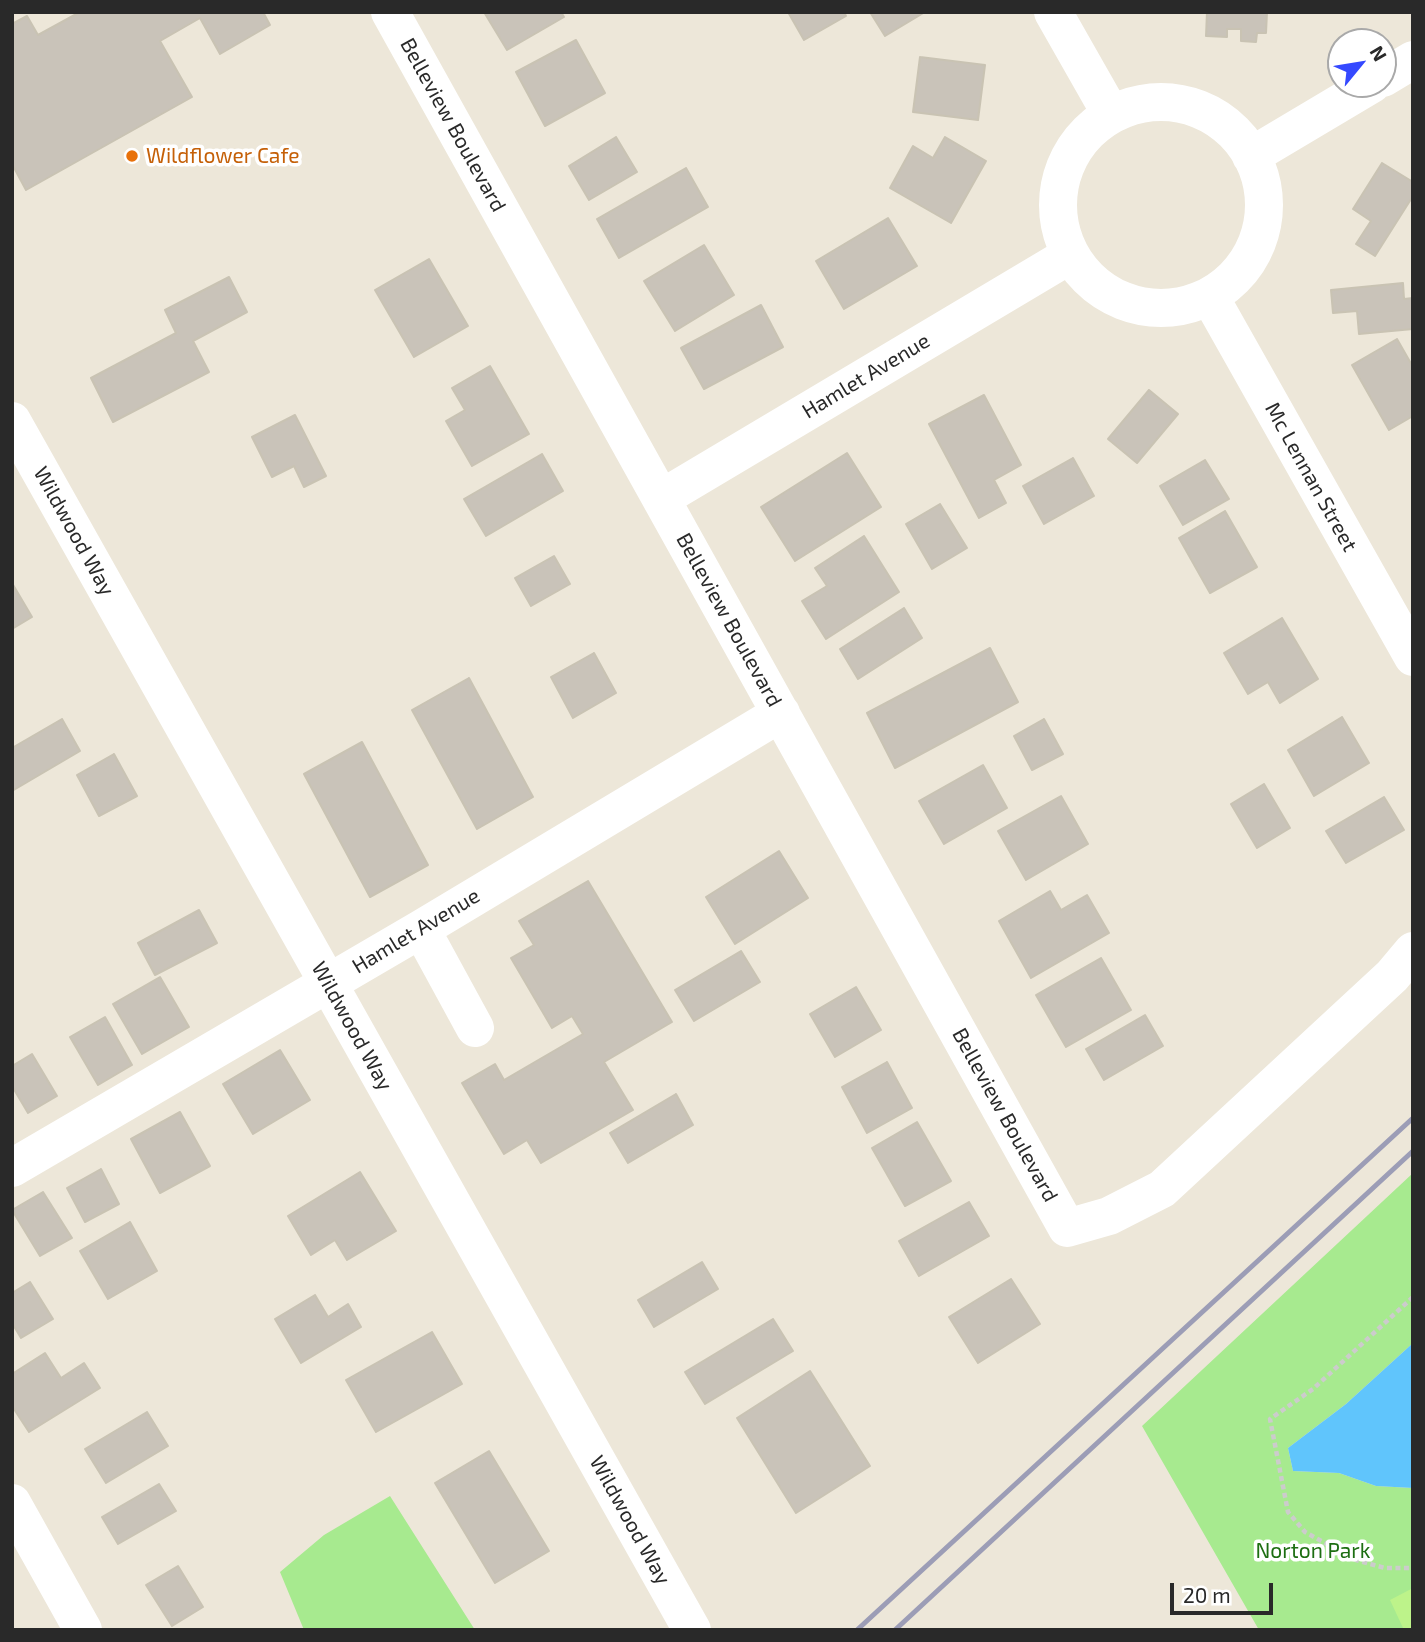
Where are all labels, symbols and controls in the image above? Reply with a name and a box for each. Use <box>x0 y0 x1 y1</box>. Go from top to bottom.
north arrow <box>1327 28 1397 98</box>
street label: Belleview Boulevard <box>395 34 511 216</box>
text: N <box>1365 42 1392 65</box>
place label: Wildflower Cafe <box>146 143 299 169</box>
marker: Wildflower Cafe <box>124 148 140 164</box>
street label: Hamlet Avenue <box>798 328 934 424</box>
street label: Mc Lennan Street <box>1260 398 1362 556</box>
street label: Wildwood Way <box>28 462 120 600</box>
street label: Belleview Boulevard <box>671 529 787 711</box>
street label: Hamlet Avenue <box>348 883 484 979</box>
street label: Wildwood Way <box>306 957 398 1095</box>
street label: Belleview Boulevard <box>947 1024 1063 1206</box>
street label: Wildwood Way <box>584 1451 676 1589</box>
park label: Norton Park <box>1256 1538 1370 1564</box>
scale bar <box>1173 1568 1276 1612</box>
text: 20 m <box>1183 1582 1231 1607</box>

